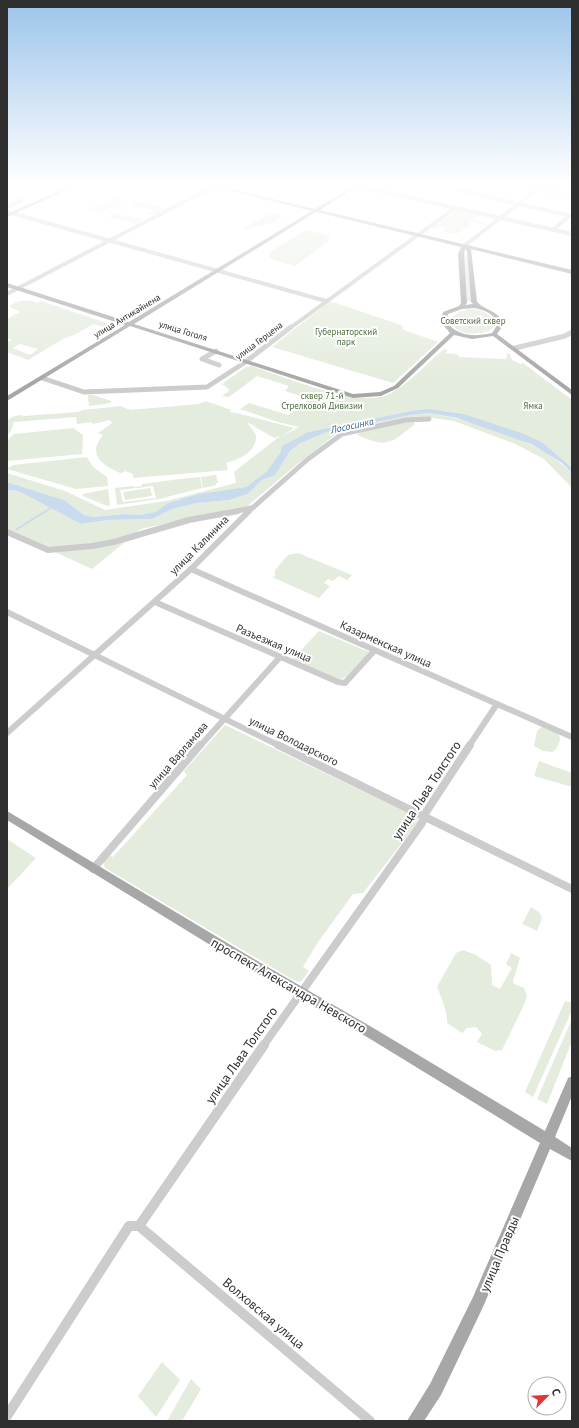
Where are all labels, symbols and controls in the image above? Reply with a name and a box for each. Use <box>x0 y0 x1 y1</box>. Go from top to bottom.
street label: улица Антикайнена <box>91 291 162 340</box>
park label: Советский сквер <box>440 315 506 326</box>
street label: улица Гоголя <box>158 318 209 343</box>
street label: улица Герцена <box>233 319 285 362</box>
park label: Губернаторский парк <box>315 326 377 347</box>
park label: сквер 71-й Стрелковой Дивизии <box>281 390 363 411</box>
park label: Ямка <box>523 400 543 411</box>
water label: Лососинка <box>328 415 375 437</box>
street label: улица Калинина <box>166 512 232 578</box>
street label: Казарменская улица <box>338 617 434 671</box>
street label: Разъезжая улица <box>234 621 314 665</box>
street label: улица Володарского <box>247 713 341 769</box>
street label: улица Варламова <box>145 719 211 791</box>
street label: улица Льва Толстого <box>388 738 465 843</box>
street label: проспект Александра Невского <box>208 934 370 1037</box>
street label: улица Льва Толстого <box>202 1003 281 1107</box>
street label: улица Правды <box>476 1214 523 1295</box>
street label: Волховская улица <box>219 1274 308 1353</box>
north arrow <box>527 1376 567 1416</box>
text: С <box>548 1386 564 1398</box>

